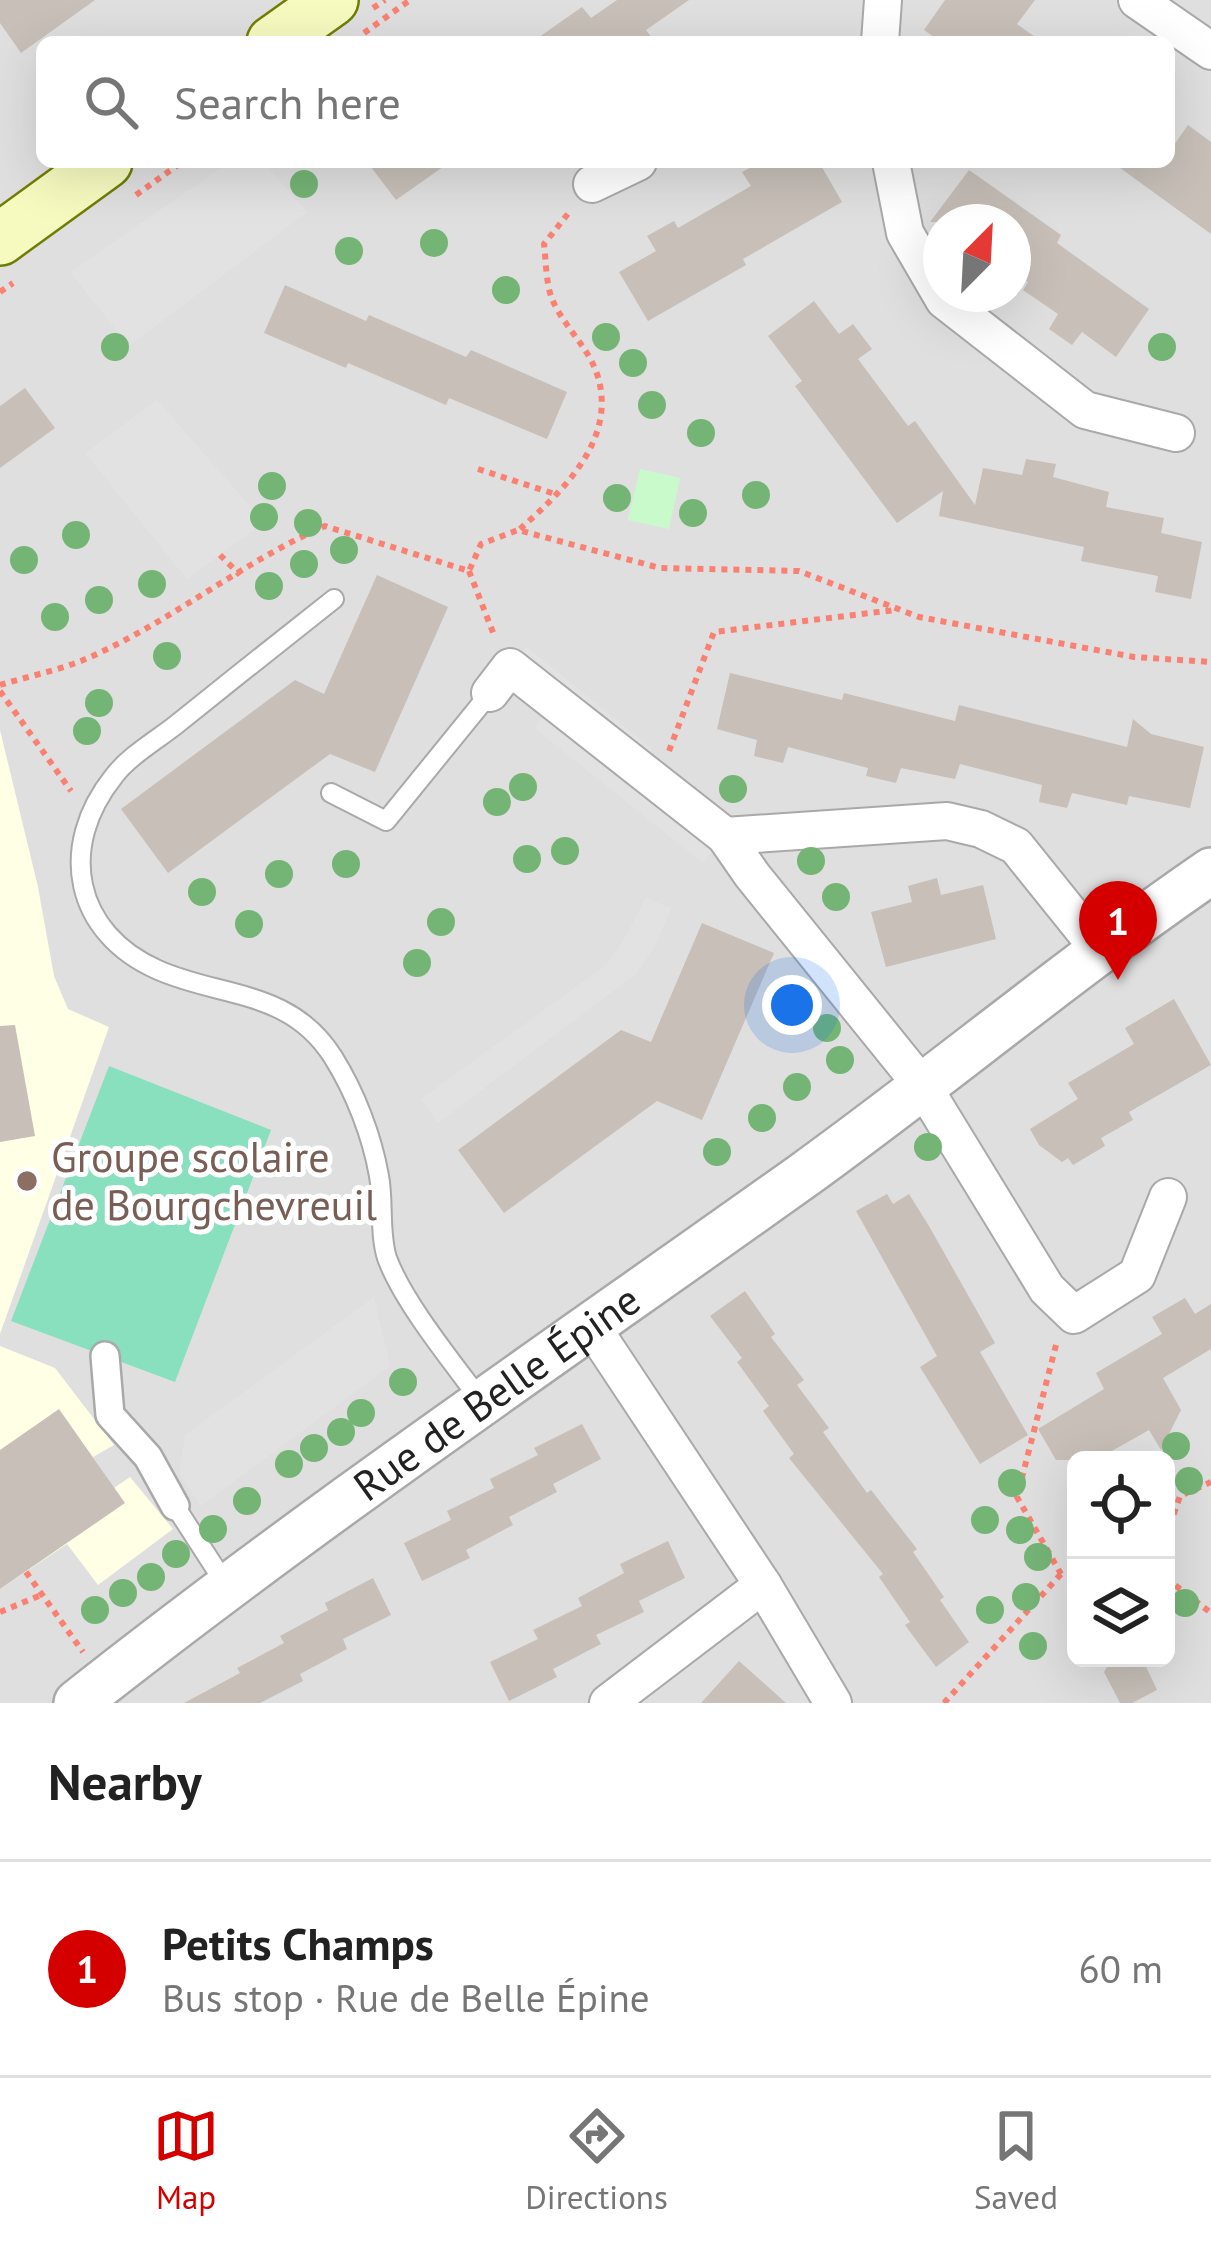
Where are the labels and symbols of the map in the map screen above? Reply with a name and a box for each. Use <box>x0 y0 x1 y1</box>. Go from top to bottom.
north arrow <box>923 204 1031 312</box>
pin: 1 <box>1079 881 1157 980</box>
your location <box>762 975 822 1035</box>
place label: Groupe scolaire de Bourgchevreuil <box>51 1129 377 1232</box>
marker: Groupe scolaire de Bourgchevreuil <box>14 1168 40 1194</box>
street label: Rue de Belle Épine <box>342 1272 650 1513</box>

